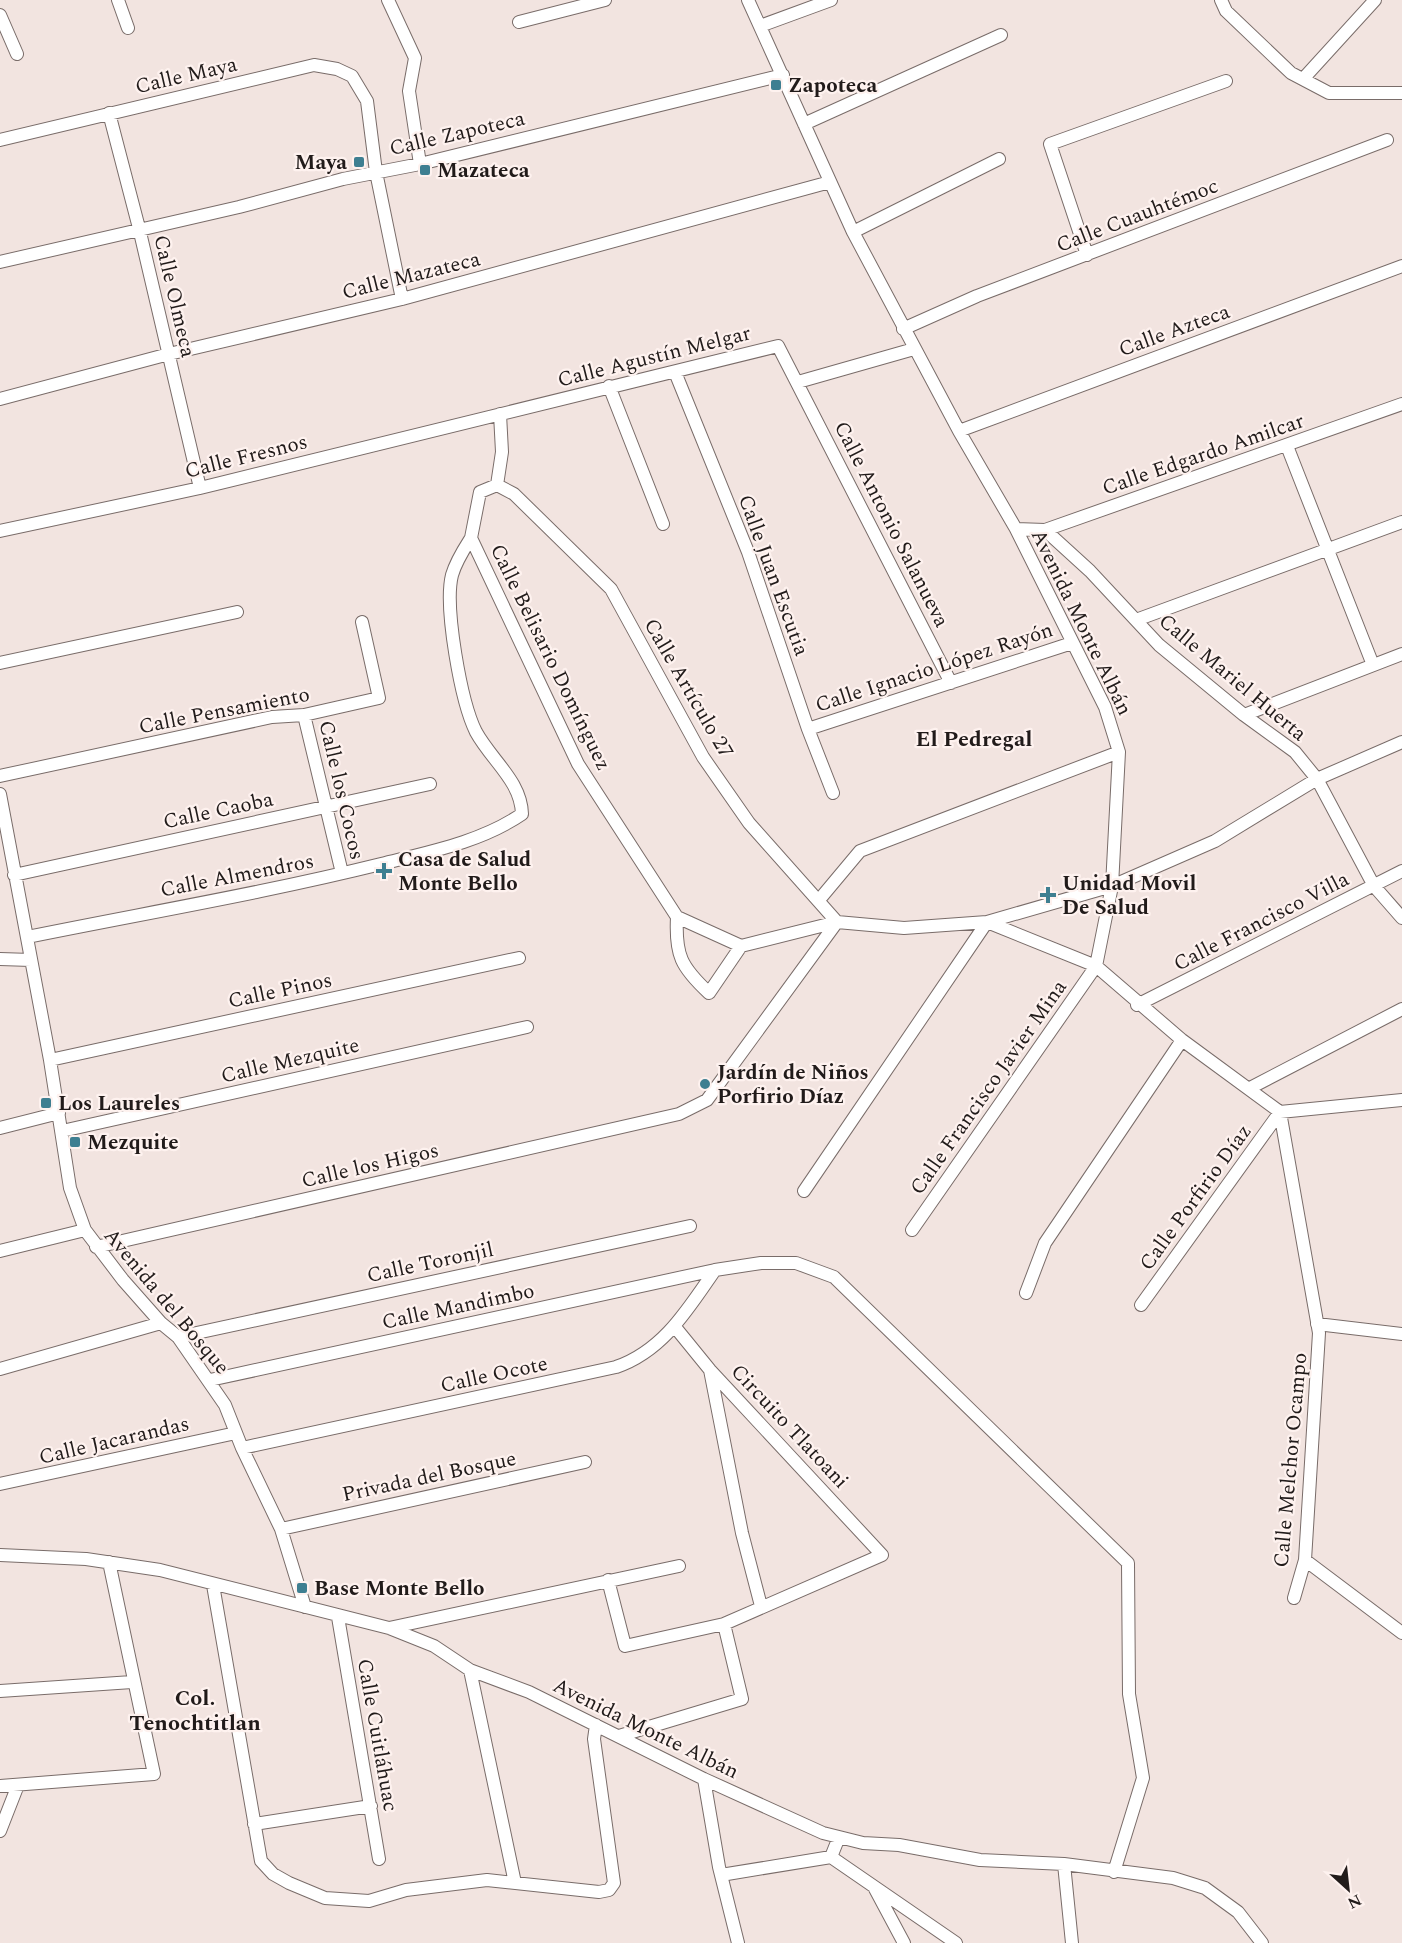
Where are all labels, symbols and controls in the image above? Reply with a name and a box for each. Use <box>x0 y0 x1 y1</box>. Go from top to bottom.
street label: Calle Maya <box>132 49 241 103</box>
place label: Zapoteca <box>788 70 877 102</box>
marker: Zapoteca <box>769 78 783 92</box>
street label: Calle Zapoteca <box>386 103 529 165</box>
place label: Maya <box>295 147 347 179</box>
marker: Maya <box>352 155 366 169</box>
place label: Mazateca <box>437 155 530 187</box>
marker: Mazateca <box>418 163 432 177</box>
street label: Calle Cuauhtémoc <box>1052 170 1223 262</box>
street label: Calle Olmeca <box>144 232 204 361</box>
street label: Calle Mazateca <box>339 243 485 309</box>
street label: Calle Azteca <box>1114 296 1235 366</box>
street label: Calle Agustín Melgar <box>554 317 754 396</box>
street label: Calle Edgardo Amilcar <box>1098 405 1309 505</box>
street label: Calle Antonio Salanueva <box>825 416 957 634</box>
street label: Calle Fresnos <box>181 426 311 488</box>
street label: Calle Juan Escutia <box>729 490 817 661</box>
street label: Avenida Monte Albán <box>1022 524 1140 721</box>
street label: Calle Belisario Domínguez <box>481 539 619 776</box>
street label: Calle Mariel Huerta <box>1151 606 1314 750</box>
street label: Calle Artículo 27 <box>635 613 741 764</box>
street label: Calle Ignacio López Rayón <box>811 614 1057 722</box>
street label: Calle Pensamiento <box>136 679 312 743</box>
street label: Calle los Cocos <box>309 717 373 863</box>
district label: El Pedregal <box>916 723 1032 756</box>
street label: Calle Caoba <box>160 784 277 838</box>
place label: Casa de Salud Monte Bello <box>398 844 531 900</box>
street label: Calle Almendros <box>158 845 317 907</box>
marker: Casa de Salud Monte Bello <box>375 862 393 880</box>
street label: Calle Francisco Villa <box>1168 863 1356 980</box>
place label: Unidad Movil De Salud <box>1062 868 1196 924</box>
marker: Unidad Movil De Salud <box>1039 886 1057 904</box>
street label: Calle Pinos <box>225 964 335 1018</box>
street label: Calle Francisco Javier Mina <box>902 973 1076 1202</box>
street label: Calle Mezquite <box>218 1030 363 1092</box>
place label: Jardín de Niños Porfirio Díaz <box>717 1057 869 1113</box>
marker: Jardín de Niños Porfirio Díaz <box>698 1077 712 1091</box>
place label: Los Laureles <box>58 1088 180 1120</box>
marker: Los Laureles <box>39 1096 53 1110</box>
street label: Calle Porfirio Díaz <box>1132 1118 1260 1278</box>
place label: Mezquite <box>87 1127 179 1159</box>
marker: Mezquite <box>68 1135 82 1149</box>
street label: Calle los Higos <box>298 1135 442 1197</box>
street label: Avenida del Bosque <box>95 1221 237 1382</box>
street label: Calle Toronjil <box>364 1234 497 1292</box>
street label: Calle Mandimbo <box>379 1275 537 1339</box>
street label: Calle Ocote <box>438 1348 551 1402</box>
street label: Calle Melchor Ocampo <box>1266 1351 1316 1569</box>
street label: Circuito Tlatoani <box>723 1357 856 1496</box>
street label: Calle Jacarandas <box>36 1408 193 1474</box>
street label: Privada del Bosque <box>339 1443 519 1511</box>
place label: Base Monte Bello <box>314 1573 485 1605</box>
marker: Base Monte Bello <box>295 1581 309 1595</box>
street label: Calle Cuitláhuac <box>348 1656 406 1814</box>
street label: Avenida Monte Albán <box>547 1670 744 1788</box>
district label: Col. Tenochtitlan <box>129 1682 261 1740</box>
north arrow <box>1318 1859 1378 1919</box>
text: N <box>1343 1888 1366 1915</box>

